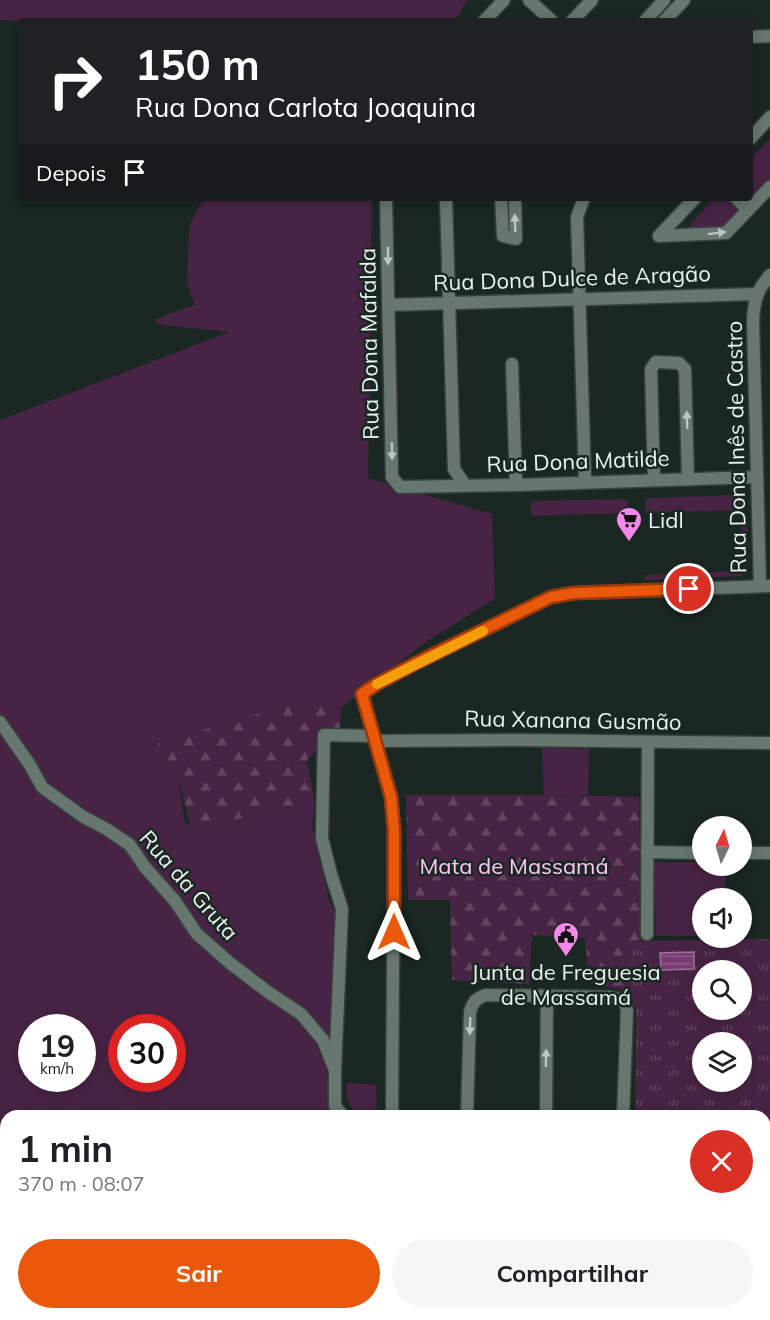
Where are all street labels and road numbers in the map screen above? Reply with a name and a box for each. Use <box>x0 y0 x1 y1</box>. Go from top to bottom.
street label: Rua Dona Mafalda <box>353 248 385 440</box>
street label: Rua Dona Dulce de Aragão <box>433 259 711 297</box>
street label: Rua Dona Inês de Castro <box>720 320 752 574</box>
street label: Rua Dona Matilde <box>486 444 670 478</box>
street label: Rua Xanana Gusmão <box>464 704 682 736</box>
street label: Rua da Gruta <box>134 824 244 946</box>

